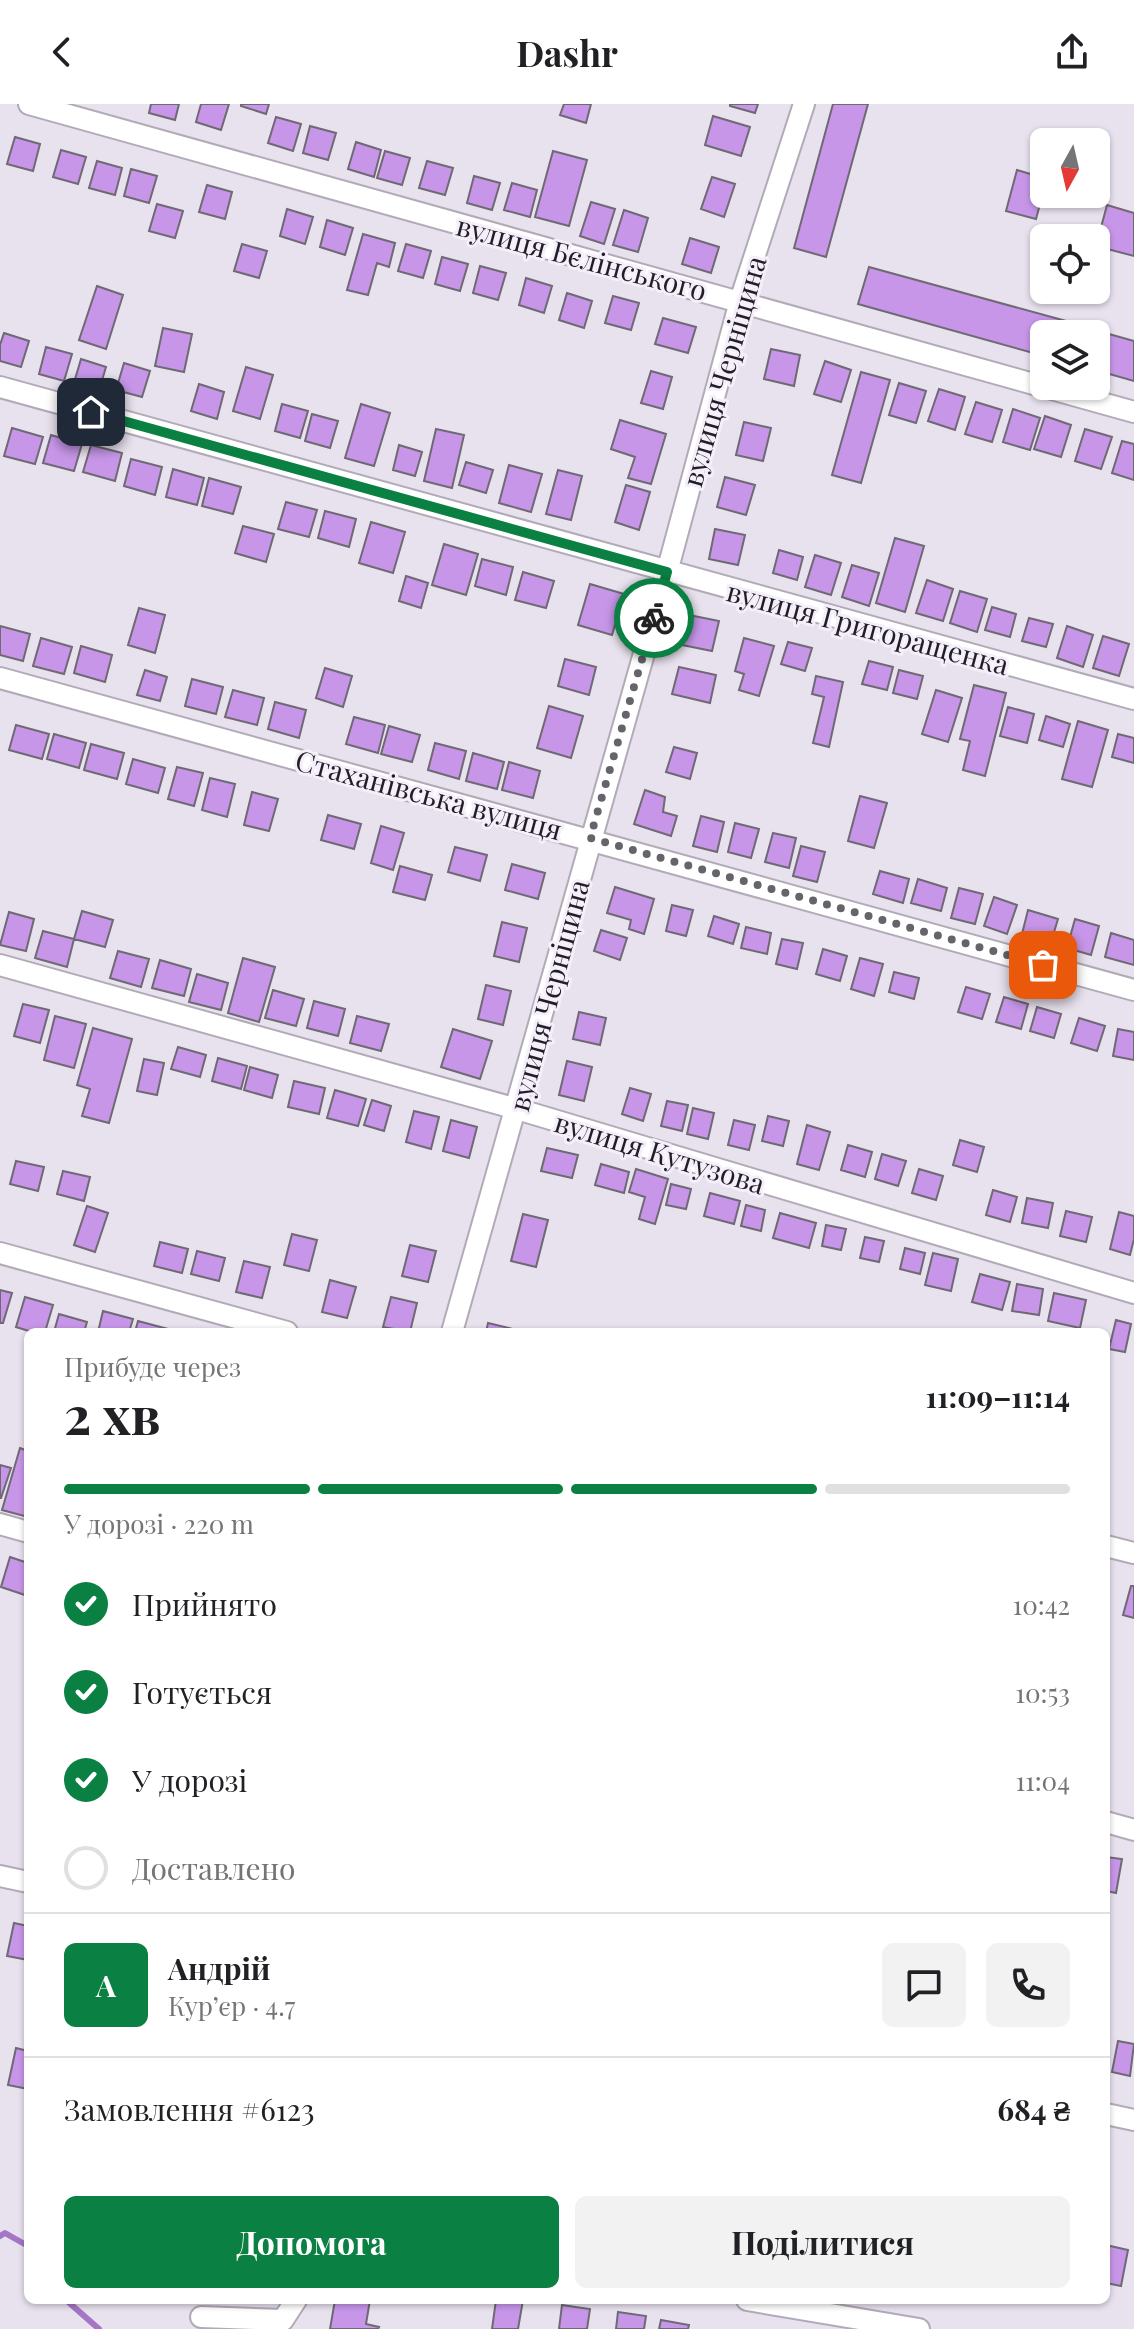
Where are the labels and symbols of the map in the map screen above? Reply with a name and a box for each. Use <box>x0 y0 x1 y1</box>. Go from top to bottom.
north arrow <box>1030 128 1110 208</box>
street label: вулиця Бєлінського <box>453 206 711 308</box>
street label: вулиця Черніцина <box>672 251 774 491</box>
pin <box>57 378 125 446</box>
street label: вулиця Григоращенка <box>723 572 1013 682</box>
courier <box>614 578 694 658</box>
street label: Стаханівська вулиця <box>292 741 566 847</box>
street label: вулиця Черніцина <box>499 875 597 1115</box>
pin <box>1009 931 1077 999</box>
street label: вулиця Кутузова <box>550 1102 770 1202</box>

